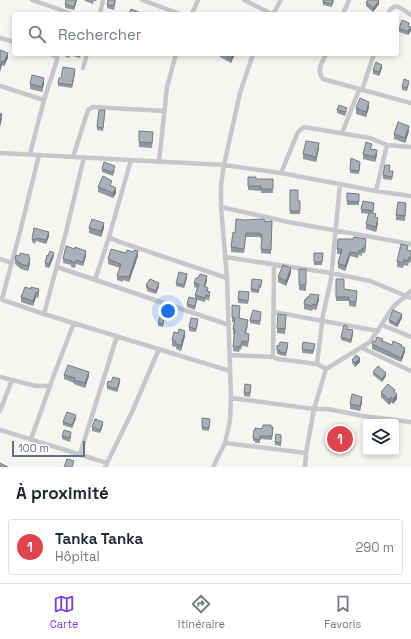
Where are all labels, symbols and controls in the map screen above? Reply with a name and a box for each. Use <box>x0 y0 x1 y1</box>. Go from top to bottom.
search box <box>12 12 399 56</box>
icon: search <box>26 23 48 45</box>
text: Rechercher <box>58 25 141 44</box>
your location <box>158 301 178 321</box>
map controls <box>363 419 399 455</box>
button: layers <box>363 419 399 455</box>
pin: 1 <box>327 424 353 454</box>
scale bar <box>12 439 85 458</box>
text: 100 m <box>18 441 49 455</box>
text: À proximité <box>16 482 109 504</box>
text: Tanka Tanka <box>55 529 143 548</box>
text: 1 <box>27 539 33 556</box>
text: 290 m <box>355 539 394 556</box>
text: Hôpital <box>55 548 100 565</box>
tab: Carte <box>50 593 79 631</box>
tab: Itinéraire <box>178 593 225 631</box>
tab: Favoris <box>324 593 361 631</box>

